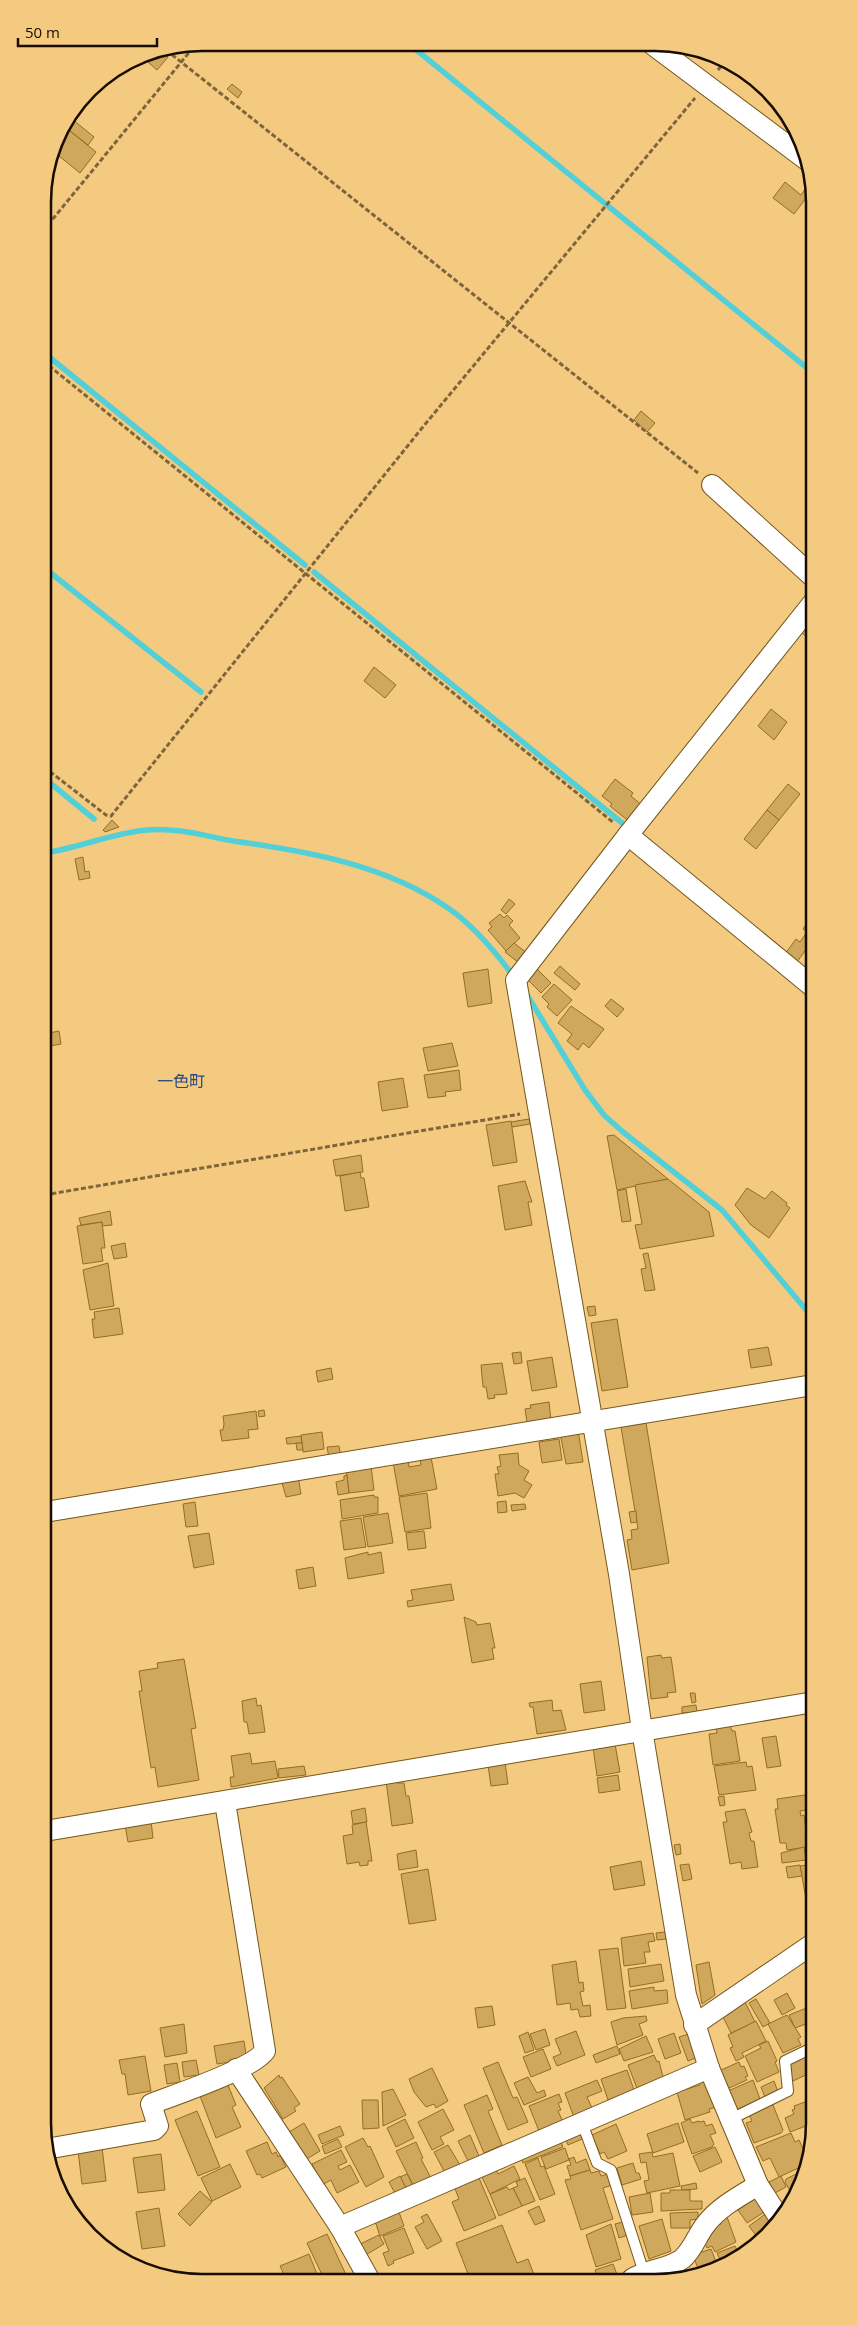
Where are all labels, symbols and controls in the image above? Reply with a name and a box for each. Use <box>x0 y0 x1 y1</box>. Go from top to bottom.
scale bar <box>18 15 156 47</box>
text: 50 m <box>25 22 60 42</box>
district label: 一色町 <box>157 1070 205 1092</box>

